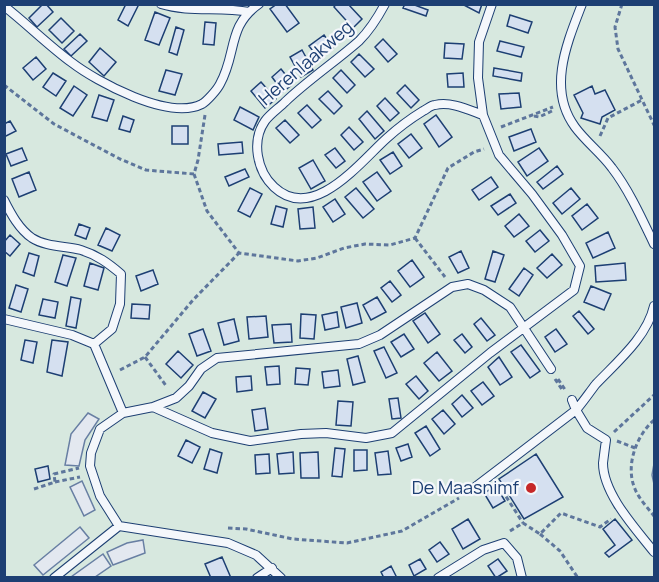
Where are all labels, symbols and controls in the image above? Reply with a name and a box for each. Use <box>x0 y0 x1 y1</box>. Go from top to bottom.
street label: Herenlaakweg <box>253 15 358 110</box>
place label: De Maasnimf <box>412 475 520 499</box>
marker: De Maasnimf <box>524 481 538 495</box>

